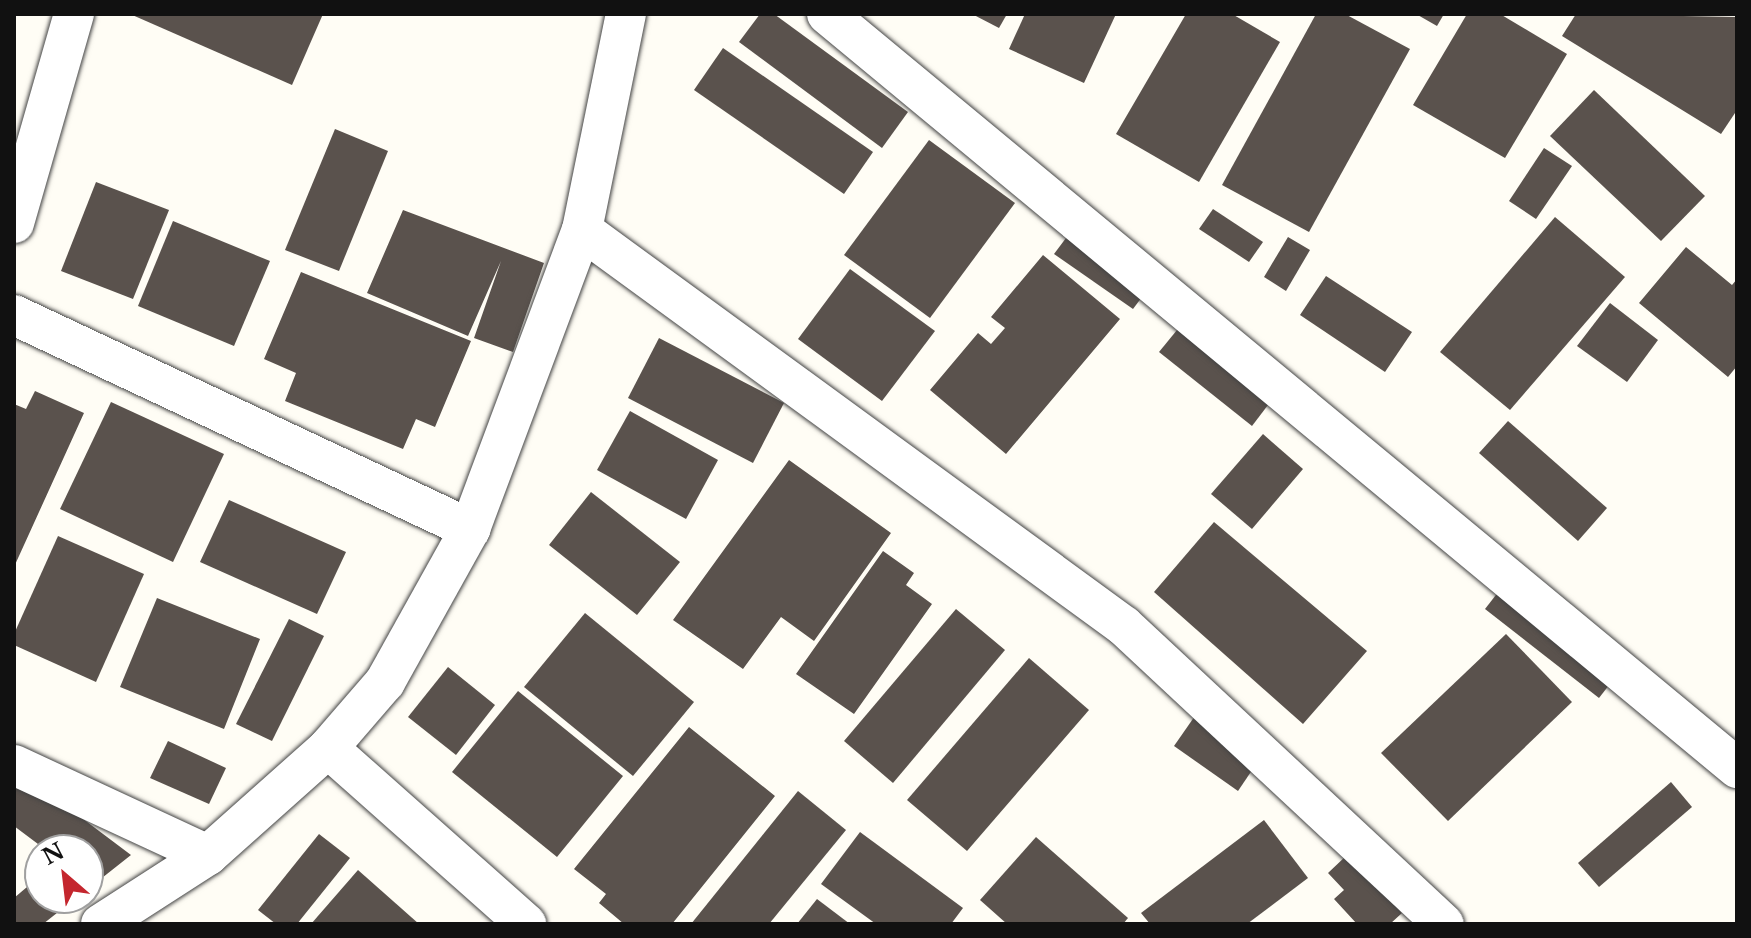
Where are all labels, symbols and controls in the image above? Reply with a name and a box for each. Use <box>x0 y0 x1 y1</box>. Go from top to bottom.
north arrow <box>24 834 104 914</box>
text: N <box>38 837 69 871</box>

